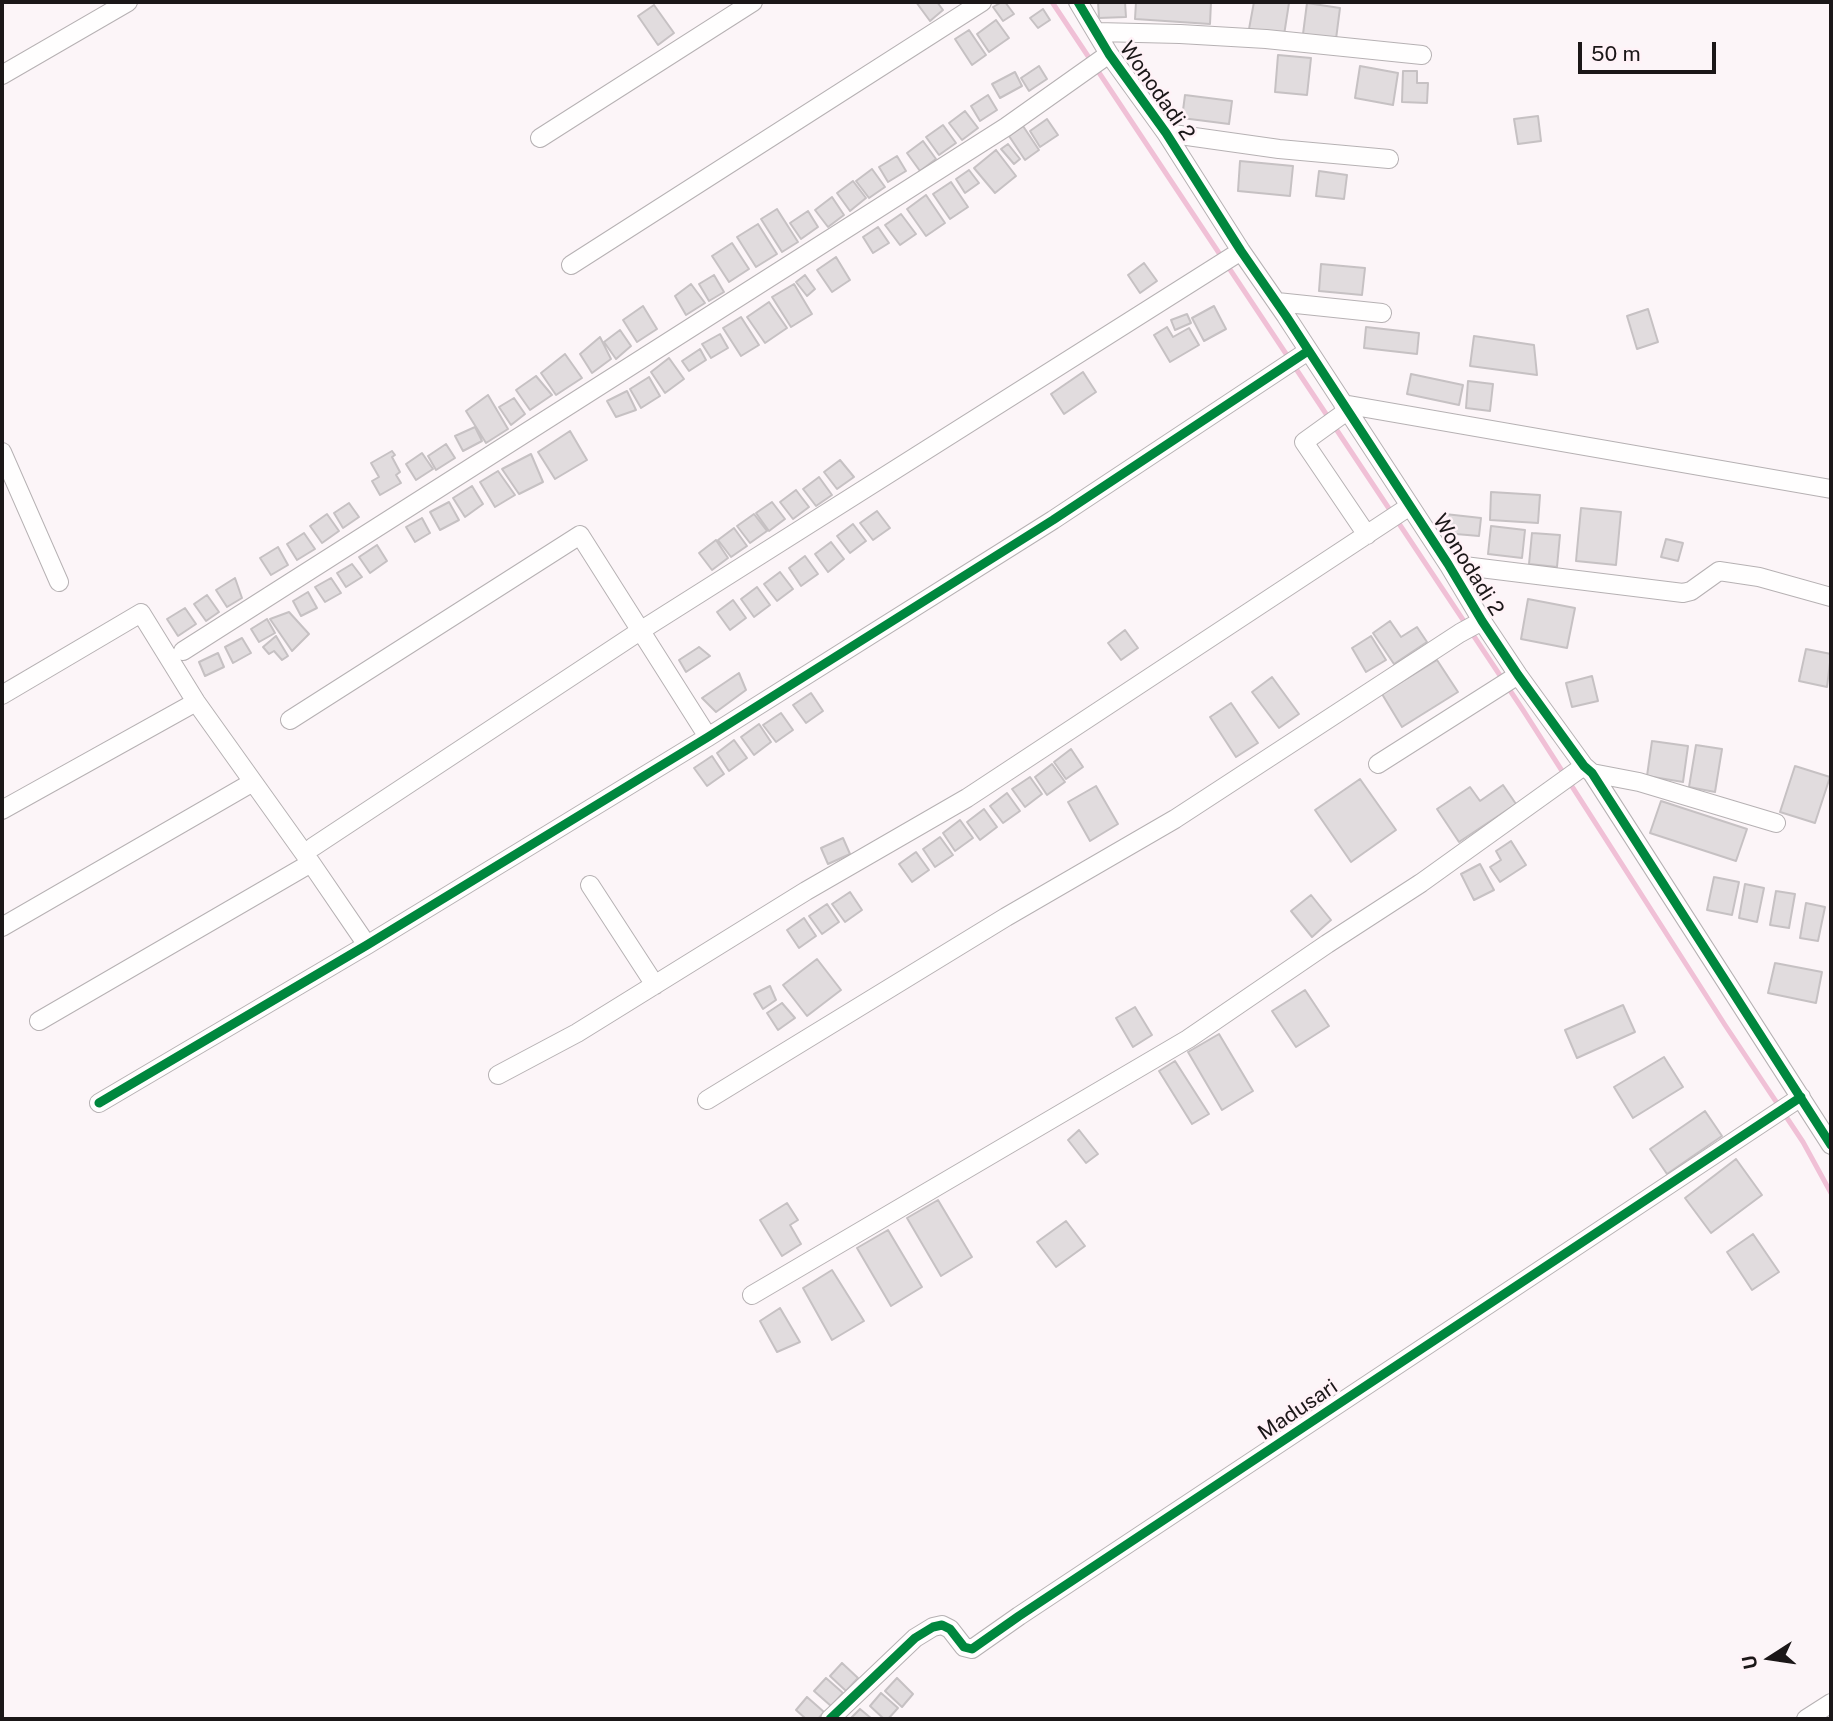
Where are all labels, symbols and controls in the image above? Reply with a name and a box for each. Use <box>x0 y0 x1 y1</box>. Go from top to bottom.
scale bar <box>1581 28 1719 72</box>
street label: Wonodadi 2 <box>1114 37 1200 145</box>
text: 50 m <box>1591 41 1641 66</box>
street label: Wonodadi 2 <box>1427 510 1509 620</box>
street label: Madusari <box>1253 1374 1343 1446</box>
north arrow <box>1735 1623 1805 1693</box>
text: U <box>1737 1653 1762 1671</box>

